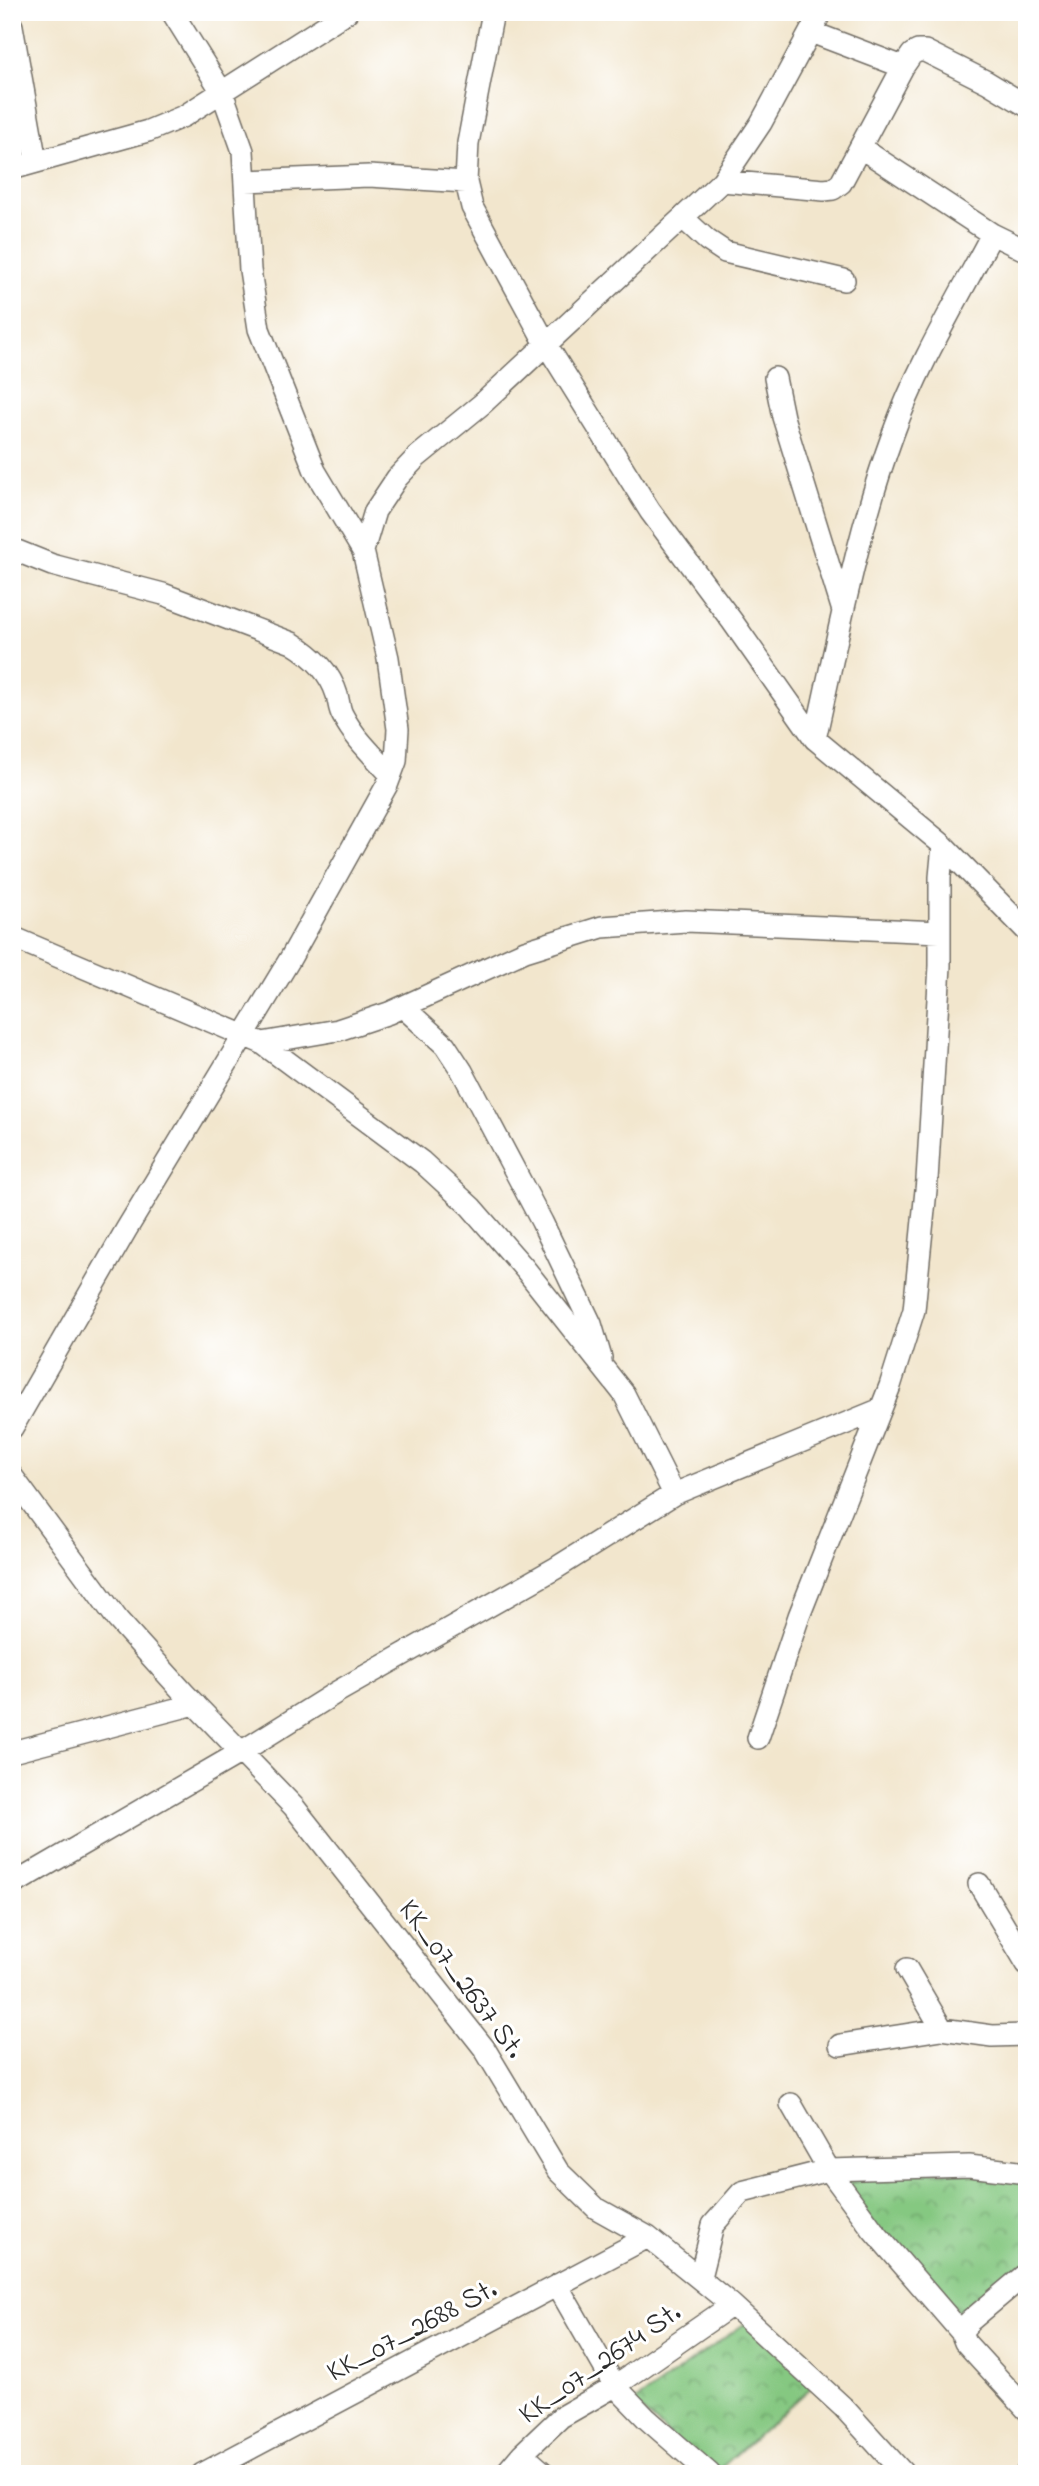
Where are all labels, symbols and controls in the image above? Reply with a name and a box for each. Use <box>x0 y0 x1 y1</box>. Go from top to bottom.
street label: KK_07_2637 St. <box>386 1891 535 2069</box>
street label: KK_07_2688 St. <box>319 2268 505 2395</box>
street label: KK_07_2674 St. <box>510 2292 691 2437</box>

